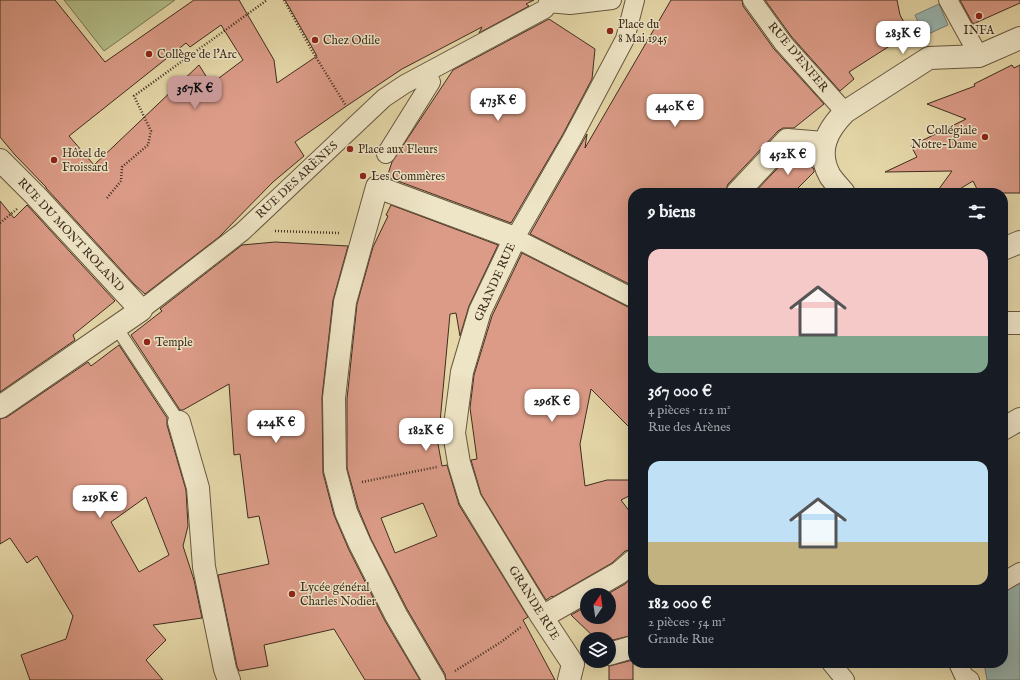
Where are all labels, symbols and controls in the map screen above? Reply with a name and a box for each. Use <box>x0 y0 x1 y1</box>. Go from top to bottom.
marker: INFA <box>974 11 984 21</box>
place label: Place du 8 Mai 1945 <box>618 17 668 46</box>
street label: RUE D'ENFER <box>764 19 832 96</box>
pin: 283K € <box>870 21 936 55</box>
place label: INFA <box>964 23 995 38</box>
text: 283K € <box>885 25 921 42</box>
marker: Place du 8 Mai 1945 <box>605 26 615 36</box>
place label: Chez Odile <box>323 33 380 48</box>
marker: Chez Odile <box>310 35 320 45</box>
place label: Collège de l'Arc <box>157 47 237 62</box>
marker: Collège de l'Arc <box>144 49 154 59</box>
pin: 367K € <box>162 76 228 110</box>
text: 367K € <box>177 80 213 97</box>
pin: 473K € <box>465 88 531 122</box>
text: 473K € <box>480 92 516 109</box>
pin: 440K € <box>642 94 708 128</box>
text: 440K € <box>656 98 695 115</box>
place label: Collégiale Notre-Dame <box>911 123 977 152</box>
marker: Collégiale Notre-Dame <box>980 132 990 142</box>
street label: RUE DES ARÈNES <box>252 137 341 222</box>
place label: Place aux Fleurs <box>358 142 438 157</box>
pin: 452K € <box>755 142 821 176</box>
marker: Place aux Fleurs <box>345 144 355 154</box>
place label: Hôtel de Froissard <box>62 146 109 175</box>
text: 452K € <box>770 146 806 163</box>
marker: Hôtel de Froissard <box>49 155 59 165</box>
place label: Les Commères <box>371 169 445 184</box>
marker: Les Commères <box>358 171 368 181</box>
street label: RUE DU MONT ROLAND <box>14 175 128 295</box>
icon: filters <box>966 201 988 223</box>
text: 9 biens <box>648 202 695 223</box>
street label: GRANDE RUE <box>471 240 519 324</box>
icon: home <box>782 275 854 347</box>
place label: Temple <box>155 335 193 351</box>
marker: Temple <box>142 337 152 347</box>
text: 367 000 € <box>648 381 712 402</box>
pin: 296K € <box>519 389 585 423</box>
text: 296K € <box>533 393 571 410</box>
text: 4 pièces · 112 m² <box>648 402 731 419</box>
pin: 424K € <box>243 410 309 444</box>
text: 424K € <box>257 414 295 431</box>
pin: 182K € <box>393 418 459 452</box>
text: Rue des Arènes <box>648 419 731 436</box>
text: 182K € <box>408 422 444 439</box>
pin: 219K € <box>67 485 133 519</box>
icon: home <box>782 487 854 559</box>
text: 219K € <box>82 489 118 506</box>
street label: GRANDE RUE <box>505 563 563 643</box>
place label: Lycée général Charles Nodier <box>300 580 377 609</box>
north arrow <box>580 588 616 624</box>
map controls <box>580 588 616 668</box>
marker: Lycée général Charles Nodier <box>287 589 297 599</box>
text: 182 000 € <box>648 593 711 614</box>
text: 2 pièces · 54 m² <box>648 614 726 631</box>
text: Grande Rue <box>648 631 714 648</box>
button: layers <box>580 632 616 668</box>

